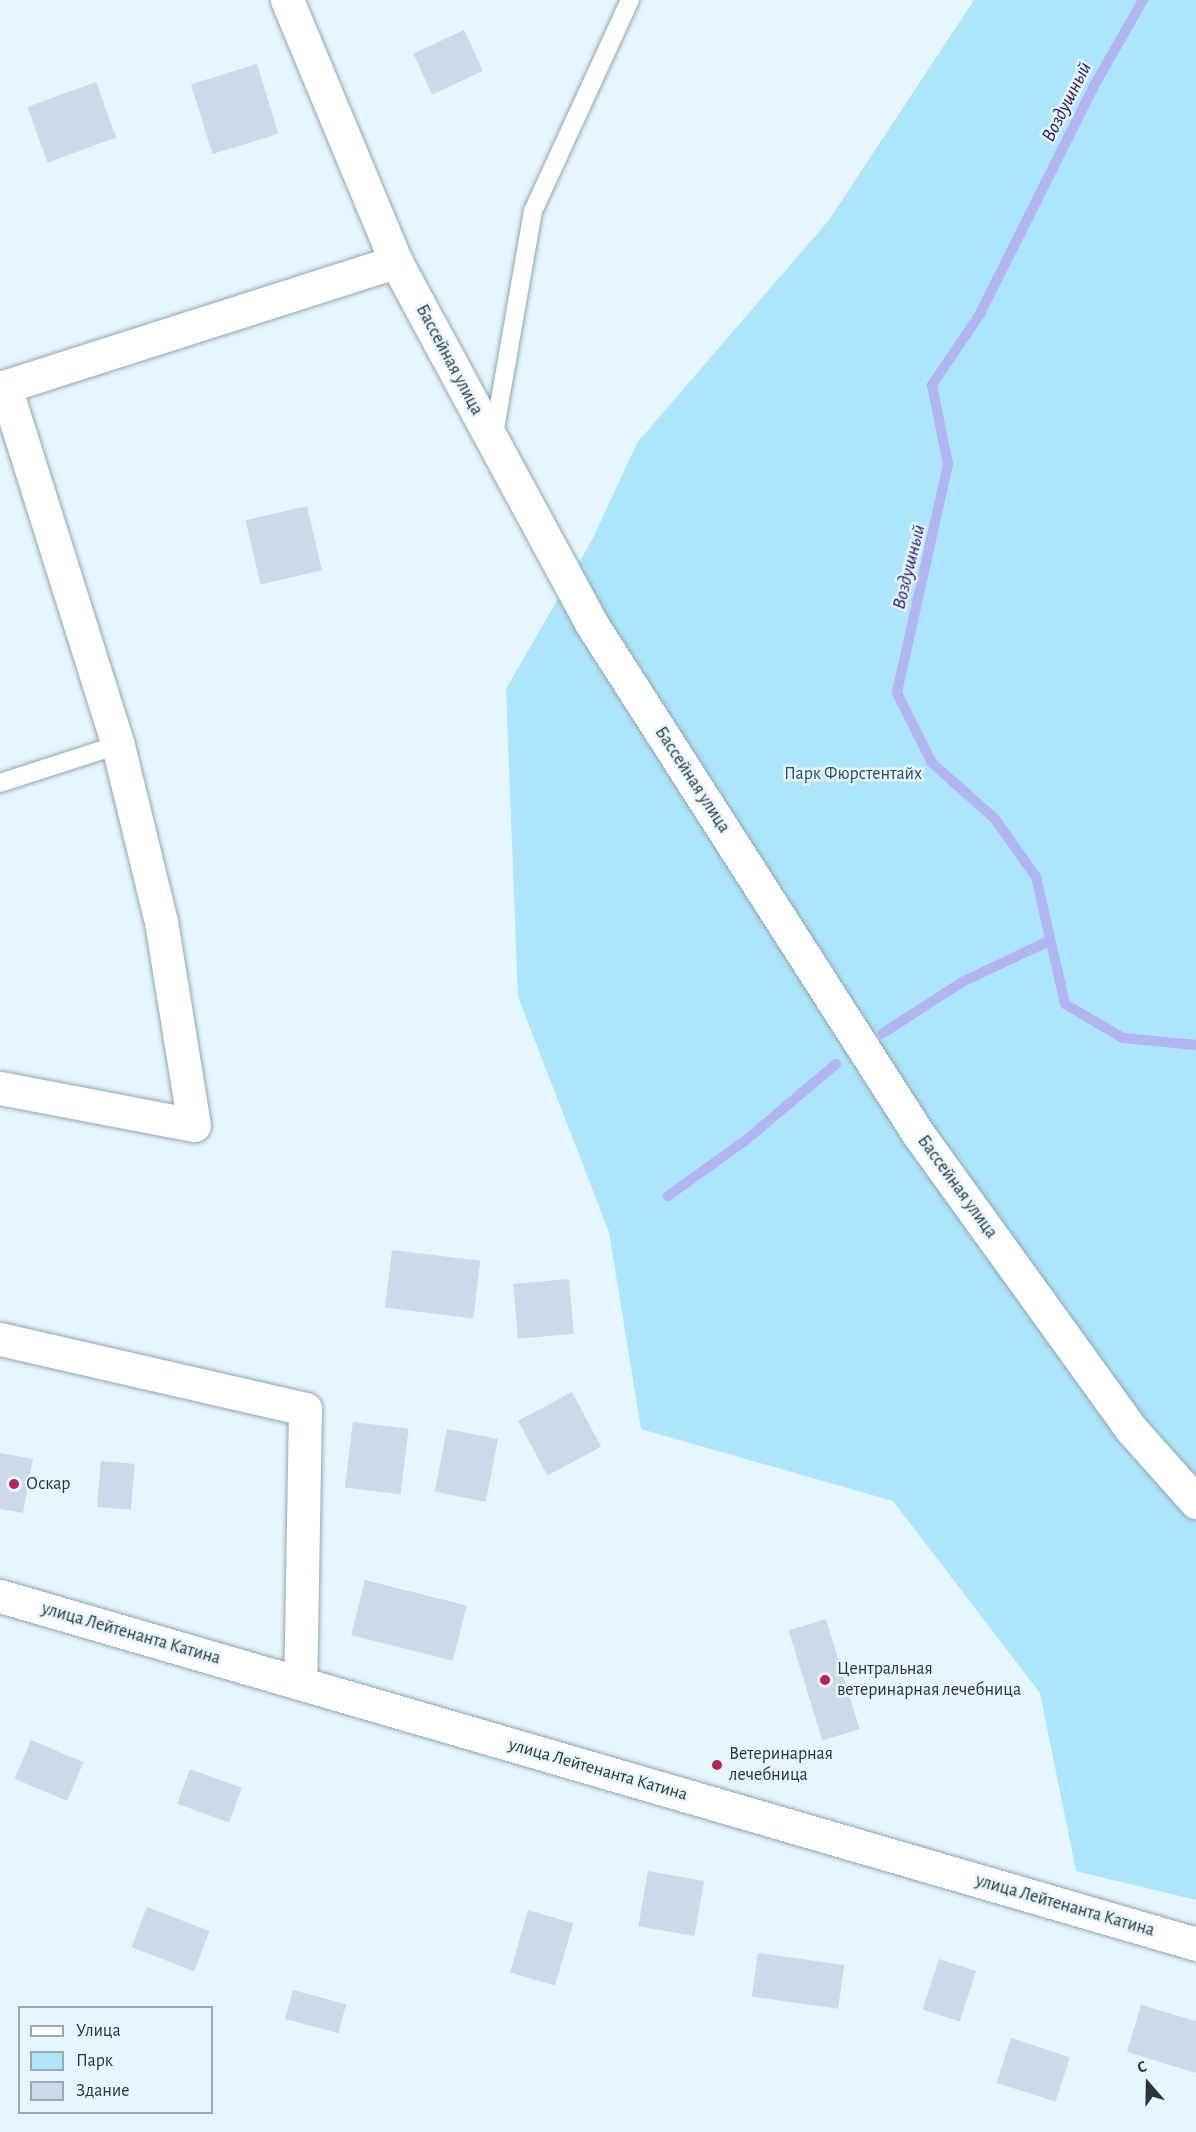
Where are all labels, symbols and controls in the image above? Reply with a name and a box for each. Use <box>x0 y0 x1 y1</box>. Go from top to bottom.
water label: Воздушный <box>1037 58 1097 146</box>
street label: Бассейная улица <box>411 301 487 419</box>
water label: Воздушный <box>887 522 931 612</box>
street label: Бассейная улица <box>650 723 734 837</box>
park label: Парк Фюрстентайх <box>784 763 922 785</box>
street label: Бассейная улица <box>912 1131 1002 1243</box>
place label: Оскар <box>26 1473 71 1495</box>
marker: Оскар <box>7 1477 21 1491</box>
street label: улица Лейтенанта Катина <box>39 1598 223 1670</box>
place label: Центральная ветеринарная лечебница <box>837 1659 1021 1702</box>
marker: Центральная ветеринарная лечебница <box>818 1673 832 1687</box>
street label: улица Лейтенанта Катина <box>506 1734 690 1806</box>
place label: Ветеринарная лечебница <box>729 1744 833 1786</box>
marker: Ветеринарная лечебница <box>710 1758 724 1772</box>
street label: улица Лейтенанта Катина <box>973 1870 1157 1942</box>
legend <box>18 2006 213 2114</box>
text: Улица <box>76 2022 121 2040</box>
text: Парк <box>76 2052 113 2070</box>
north arrow <box>1118 2054 1178 2114</box>
text: С <box>1135 2058 1149 2076</box>
text: Здание <box>76 2082 130 2100</box>

